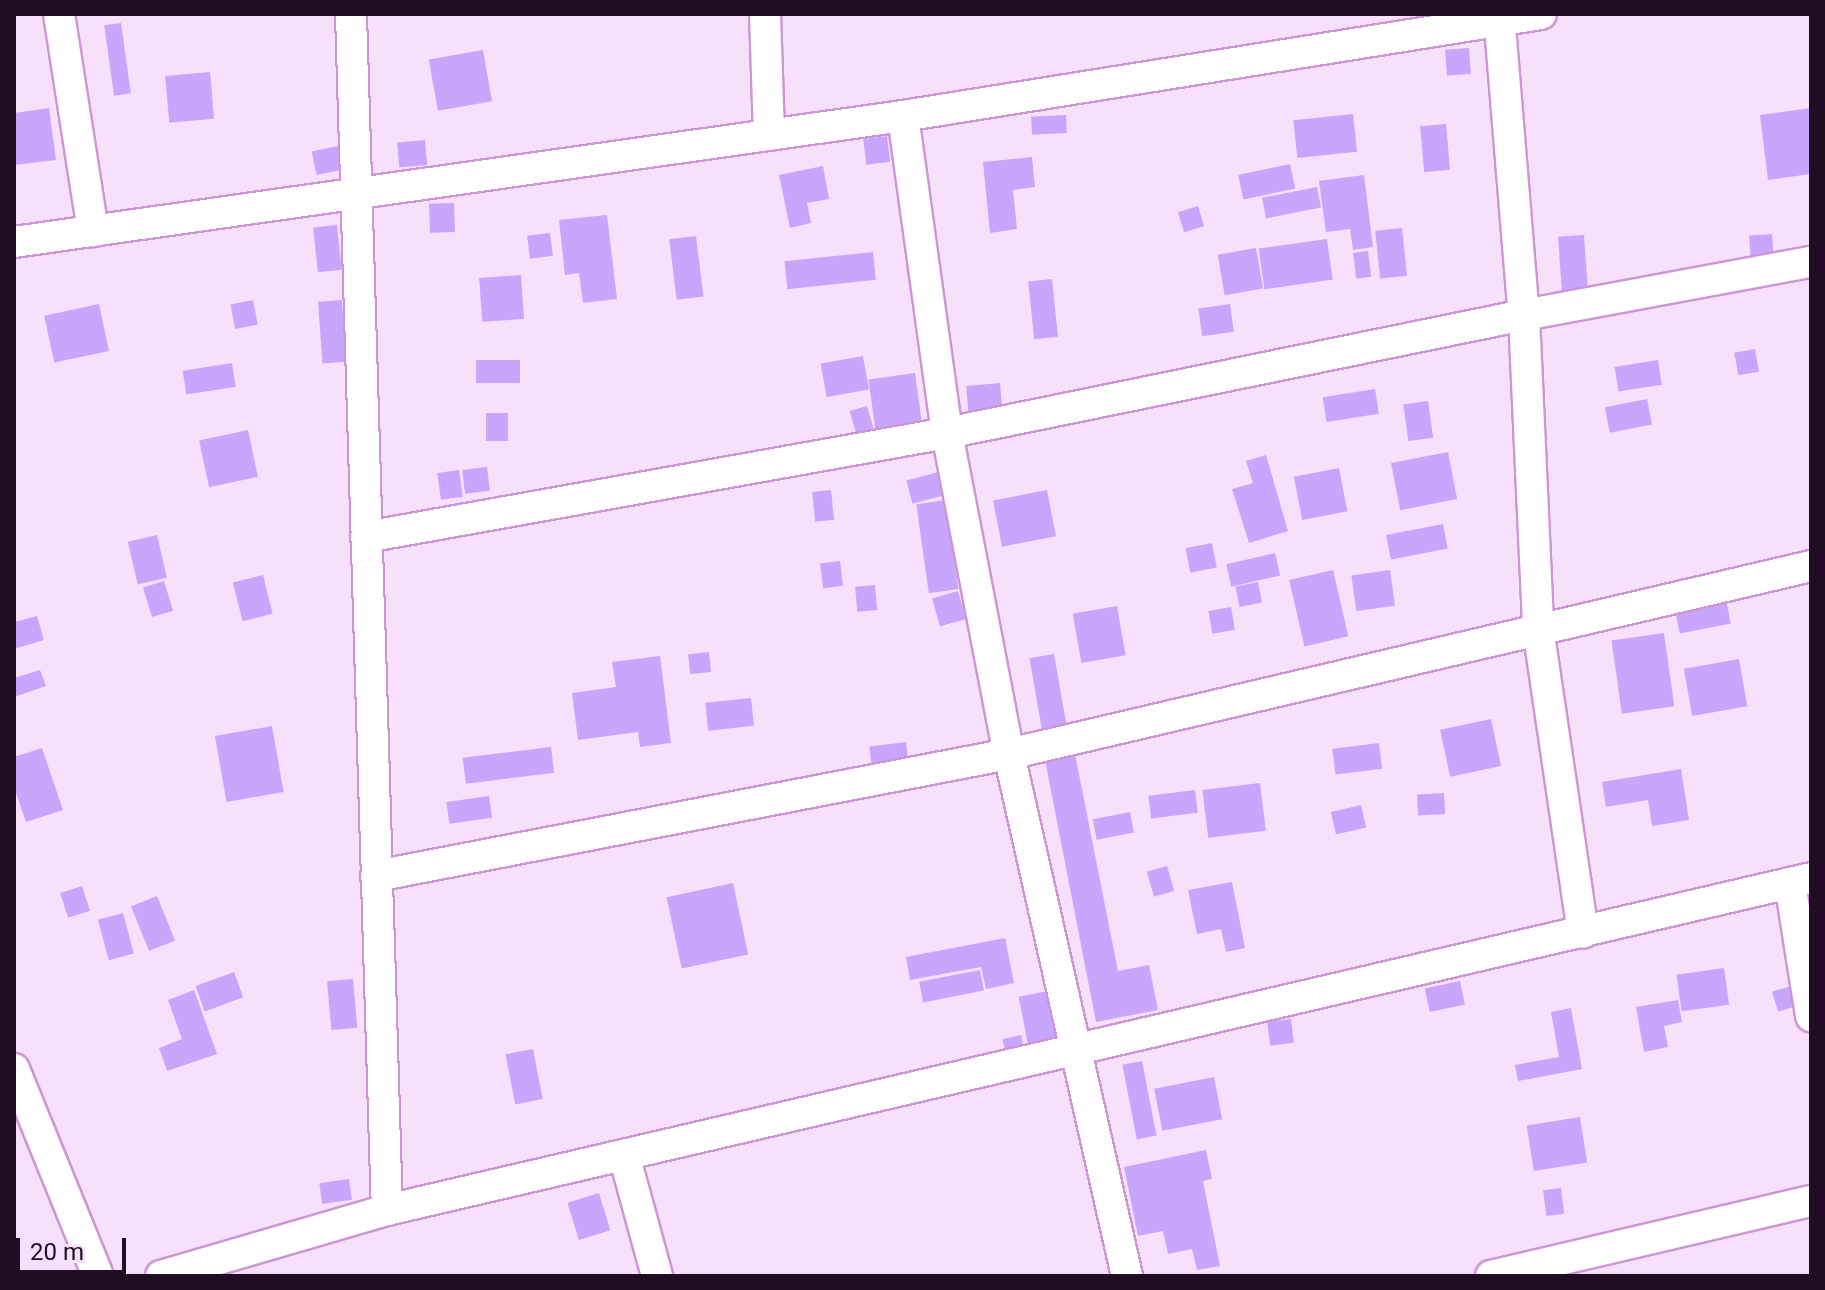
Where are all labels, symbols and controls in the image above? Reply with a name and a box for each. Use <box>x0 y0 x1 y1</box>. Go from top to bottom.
scale bar <box>20 1222 130 1272</box>
text: 20 m <box>30 1238 84 1266</box>

